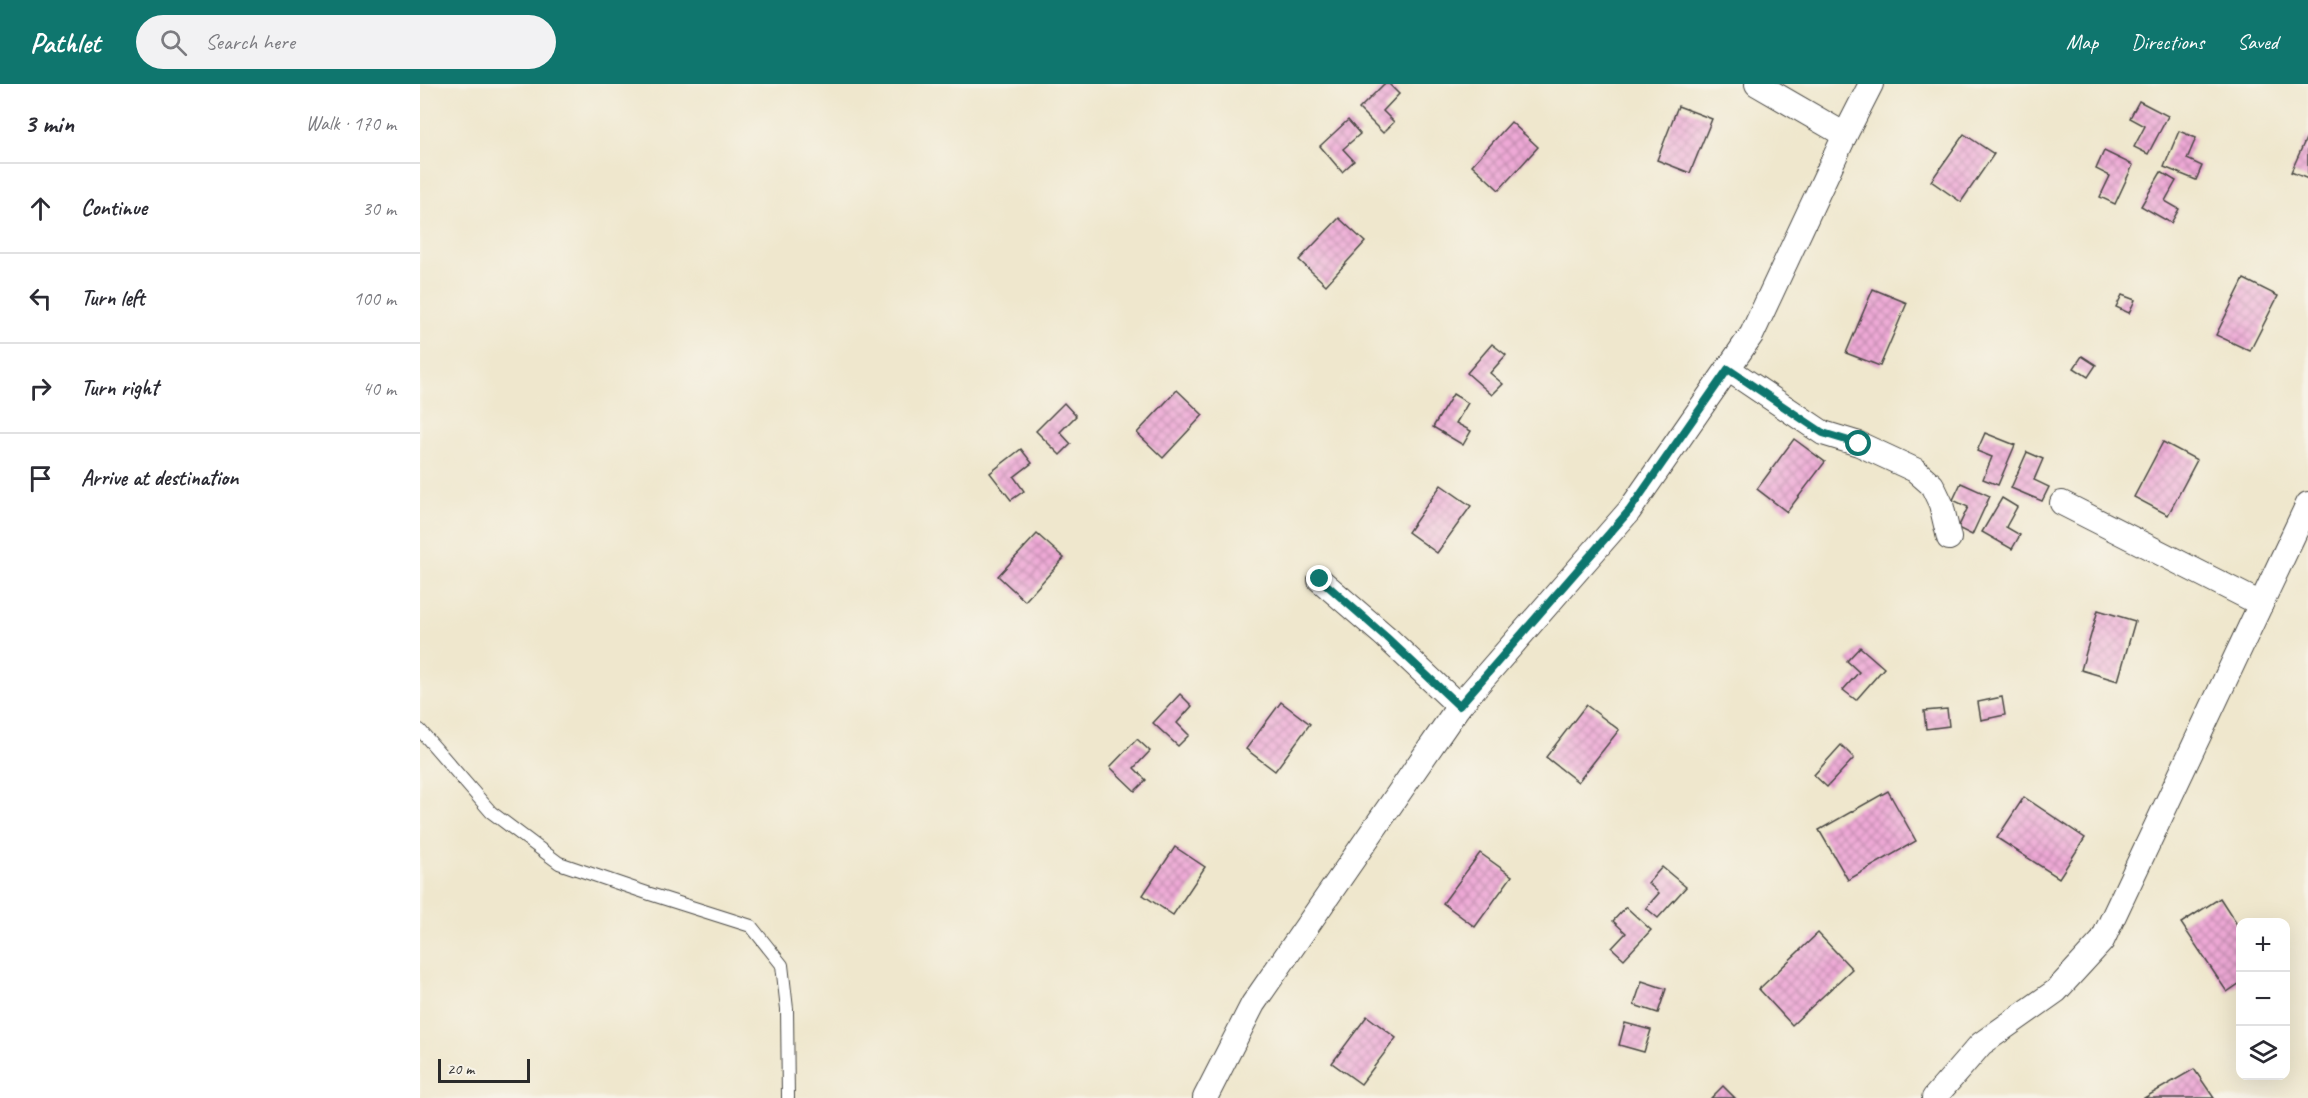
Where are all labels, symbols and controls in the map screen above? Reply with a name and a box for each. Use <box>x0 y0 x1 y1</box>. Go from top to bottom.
search box <box>136 15 556 69</box>
text: Pathlet <box>30 25 100 60</box>
icon: search <box>157 26 190 59</box>
text: Search here <box>205 28 295 56</box>
text: Map <box>2066 29 2098 55</box>
text: Directions <box>2131 29 2204 55</box>
text: Saved <box>2237 29 2278 55</box>
text: 3 min <box>24 107 74 140</box>
text: Walk · 170 m <box>306 111 396 136</box>
icon: ahead <box>24 192 57 225</box>
text: Continue <box>81 194 147 222</box>
text: 30 m <box>362 196 396 221</box>
icon: left <box>24 282 57 315</box>
text: Turn left <box>81 284 145 312</box>
text: 100 m <box>353 286 396 311</box>
icon: right <box>24 372 57 405</box>
text: Turn right <box>81 374 158 402</box>
text: 40 m <box>362 376 396 401</box>
route start <box>1845 430 1871 456</box>
icon: arrive <box>24 462 57 495</box>
text: Arrive at destination <box>81 464 238 492</box>
route end <box>1306 565 1332 591</box>
map controls <box>2236 918 2290 1080</box>
button: + <box>2236 918 2290 972</box>
button: − <box>2236 972 2290 1026</box>
button: layers <box>2236 1026 2290 1080</box>
scale bar <box>438 1056 530 1084</box>
text: 20 m <box>447 1059 474 1079</box>

